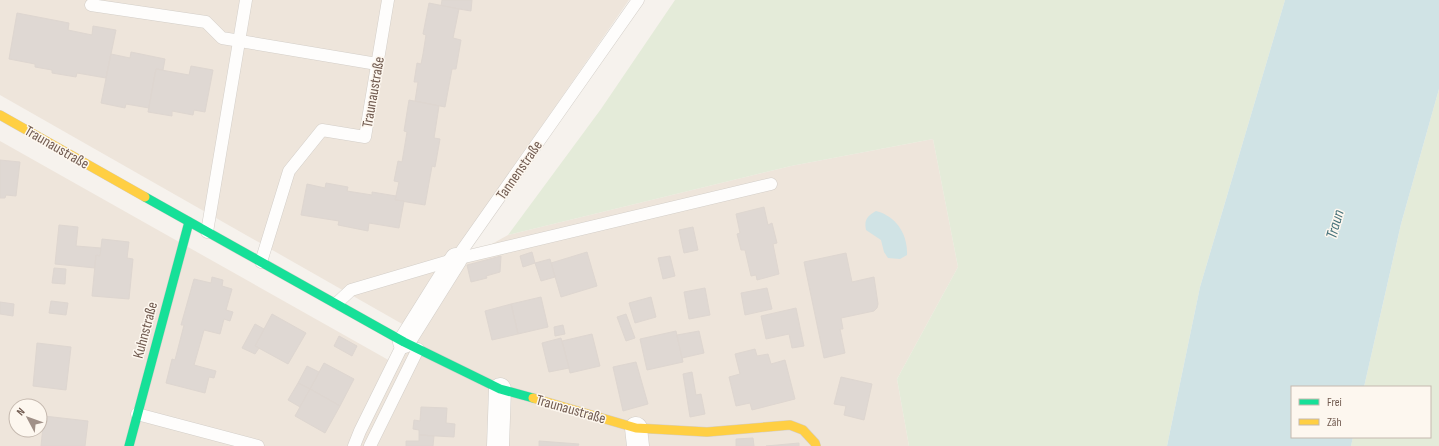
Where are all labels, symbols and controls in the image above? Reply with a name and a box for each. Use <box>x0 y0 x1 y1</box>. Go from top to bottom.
street label: Traunaustraße <box>358 55 389 129</box>
street label: Traunaustraße <box>21 121 93 174</box>
street label: Tannenstraße <box>492 137 547 204</box>
water label: Traun <box>1322 207 1349 241</box>
street label: Kuhnstraße <box>129 300 162 361</box>
legend <box>1291 386 1431 438</box>
street label: Traunaustraße <box>534 390 608 428</box>
text: Frei <box>1327 395 1342 410</box>
north arrow <box>8 398 48 438</box>
text: N <box>14 405 28 418</box>
text: Zäh <box>1327 415 1342 430</box>

